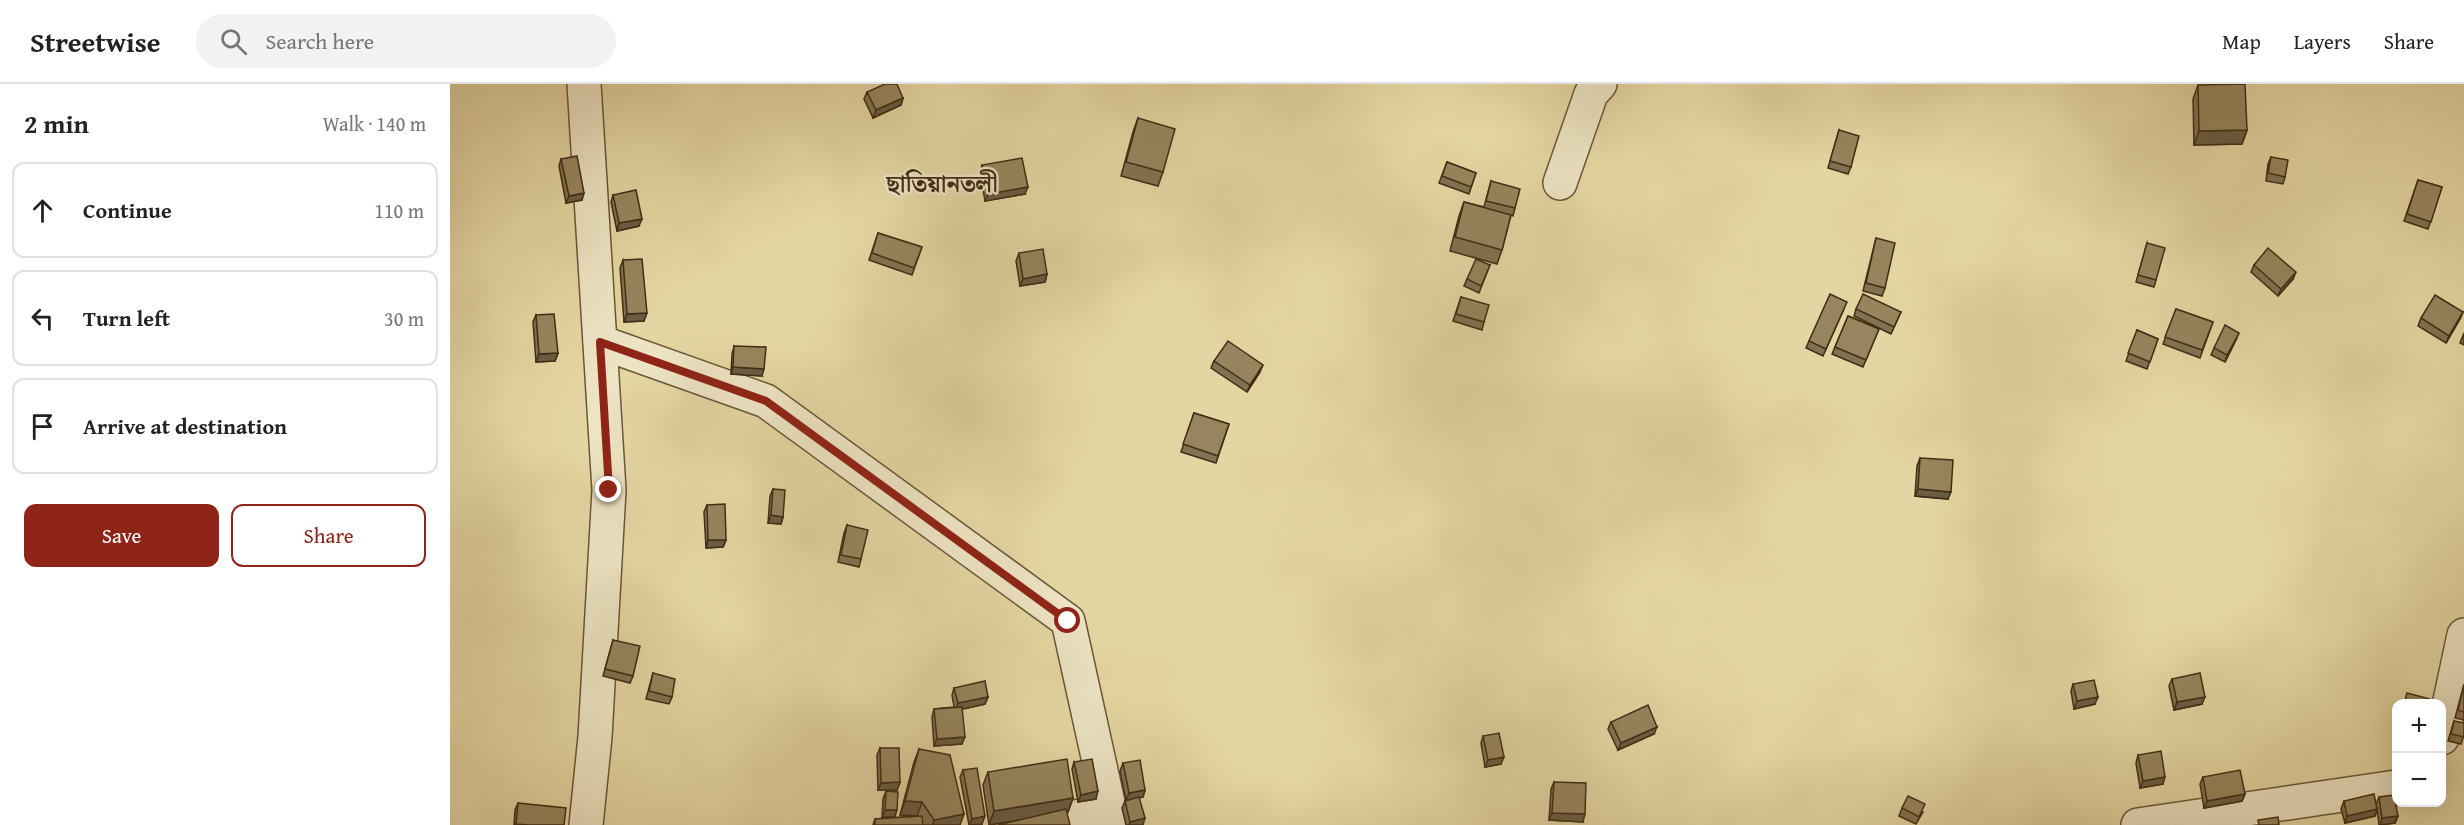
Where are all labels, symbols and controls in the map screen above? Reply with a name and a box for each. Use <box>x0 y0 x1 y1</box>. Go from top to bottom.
search box <box>196 14 616 68</box>
text: Streetwise <box>30 21 160 62</box>
icon: search <box>217 25 250 58</box>
text: Search here <box>265 25 374 57</box>
text: Map <box>2222 26 2261 57</box>
text: Layers <box>2294 26 2351 57</box>
text: Share <box>2384 26 2434 57</box>
text: 2 min <box>24 104 89 143</box>
text: Walk · 140 m <box>323 109 426 138</box>
district label: ছাতিয়ানতলী <box>885 166 998 201</box>
icon: ahead <box>26 194 59 227</box>
text: Continue <box>83 194 172 226</box>
text: 110 m <box>374 196 424 225</box>
icon: left <box>26 302 59 335</box>
text: Turn left <box>83 302 170 334</box>
text: 30 m <box>384 304 424 333</box>
icon: arrive <box>26 410 59 443</box>
text: Arrive at destination <box>83 410 287 442</box>
route end <box>595 476 621 502</box>
button: Save <box>24 504 219 567</box>
button: Share <box>231 504 426 567</box>
route start <box>1054 607 1080 633</box>
map controls <box>2392 699 2446 807</box>
button: + <box>2392 699 2446 753</box>
button: − <box>2392 753 2446 807</box>

